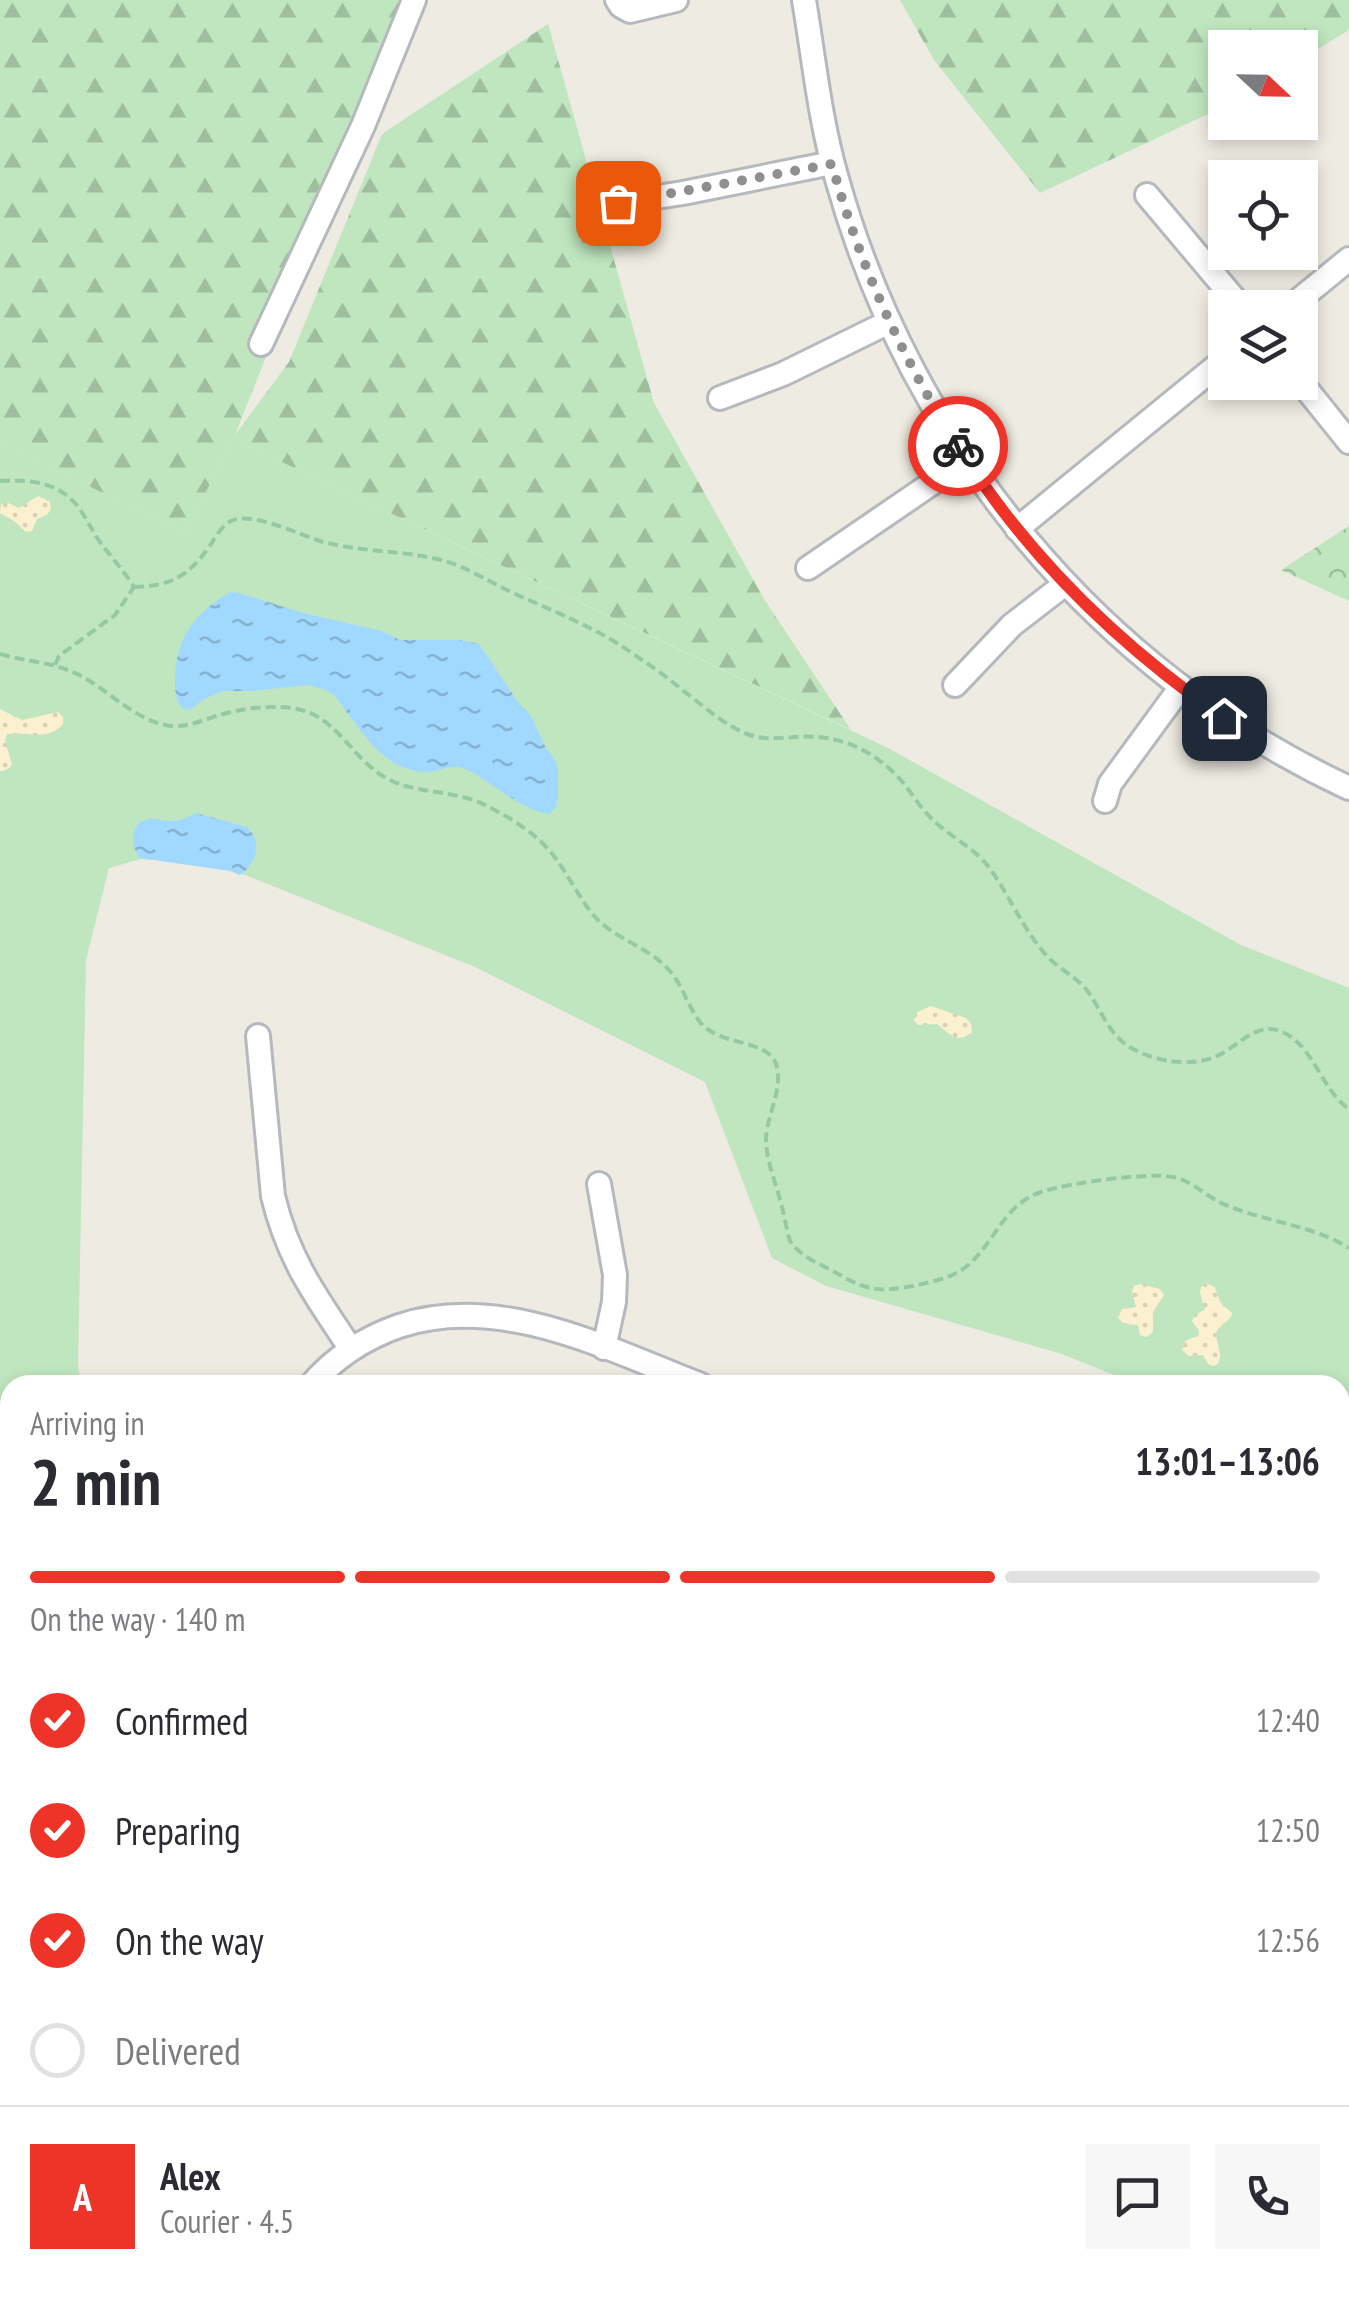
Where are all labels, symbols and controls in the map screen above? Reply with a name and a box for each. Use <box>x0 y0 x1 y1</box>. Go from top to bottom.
north arrow <box>1208 30 1318 140</box>
map controls <box>1208 30 1318 400</box>
button: locate <box>1208 160 1318 270</box>
pin <box>576 161 661 246</box>
icon: bag <box>591 176 646 231</box>
button: layers <box>1208 290 1318 400</box>
courier <box>908 396 1008 496</box>
icon: bike <box>931 419 986 474</box>
pin <box>1182 676 1267 761</box>
icon: home <box>1197 691 1252 746</box>
text: Arriving in <box>30 1402 145 1444</box>
text: 13:01–13:06 <box>1135 1436 1320 1485</box>
text: 2 min <box>30 1439 161 1523</box>
text: On the way · 140 m <box>30 1598 245 1640</box>
icon: check <box>30 1693 85 1748</box>
text: Confirmed <box>115 1696 248 1745</box>
text: 12:40 <box>1256 1699 1320 1741</box>
icon: check <box>30 1803 85 1858</box>
text: Preparing <box>115 1806 241 1855</box>
text: 12:50 <box>1256 1809 1320 1851</box>
icon: check <box>30 1913 85 1968</box>
text: On the way <box>115 1916 263 1965</box>
text: 12:56 <box>1256 1919 1320 1961</box>
text: Delivered <box>115 2026 241 2075</box>
button: chat <box>1085 2144 1190 2249</box>
button: phone <box>1215 2144 1320 2249</box>
text: Alex <box>160 2151 221 2200</box>
text: A <box>73 2172 92 2221</box>
text: Courier · 4.5 <box>160 2200 294 2242</box>

